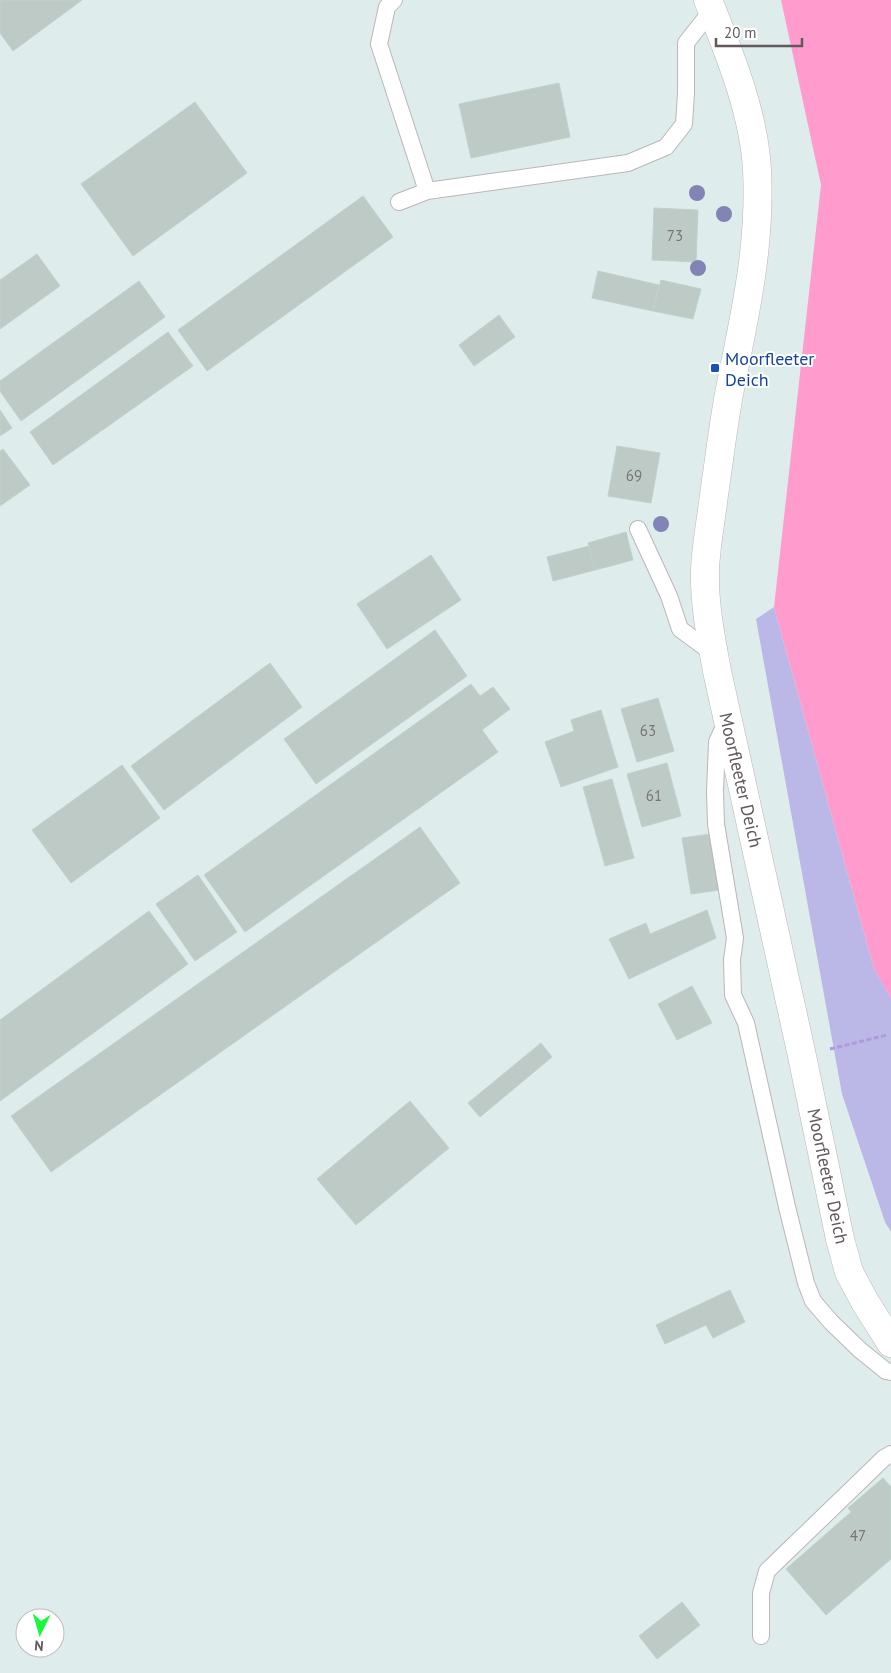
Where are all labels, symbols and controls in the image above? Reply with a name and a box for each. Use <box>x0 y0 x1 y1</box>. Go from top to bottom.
scale bar <box>716 15 802 47</box>
text: 20 m <box>724 23 757 42</box>
house number: 73 <box>667 226 683 245</box>
place label: Moorfleeter Deich <box>725 347 814 391</box>
marker: Moorfleeter Deich <box>709 362 721 374</box>
house number: 69 <box>626 466 642 485</box>
street label: Moorfleeter Deich <box>714 710 768 850</box>
house number: 63 <box>640 721 656 740</box>
house number: 61 <box>646 786 662 805</box>
street label: Moorfleeter Deich <box>802 1106 854 1246</box>
house number: 47 <box>850 1526 866 1545</box>
north arrow <box>15 1608 65 1658</box>
text: N <box>33 1637 44 1655</box>

